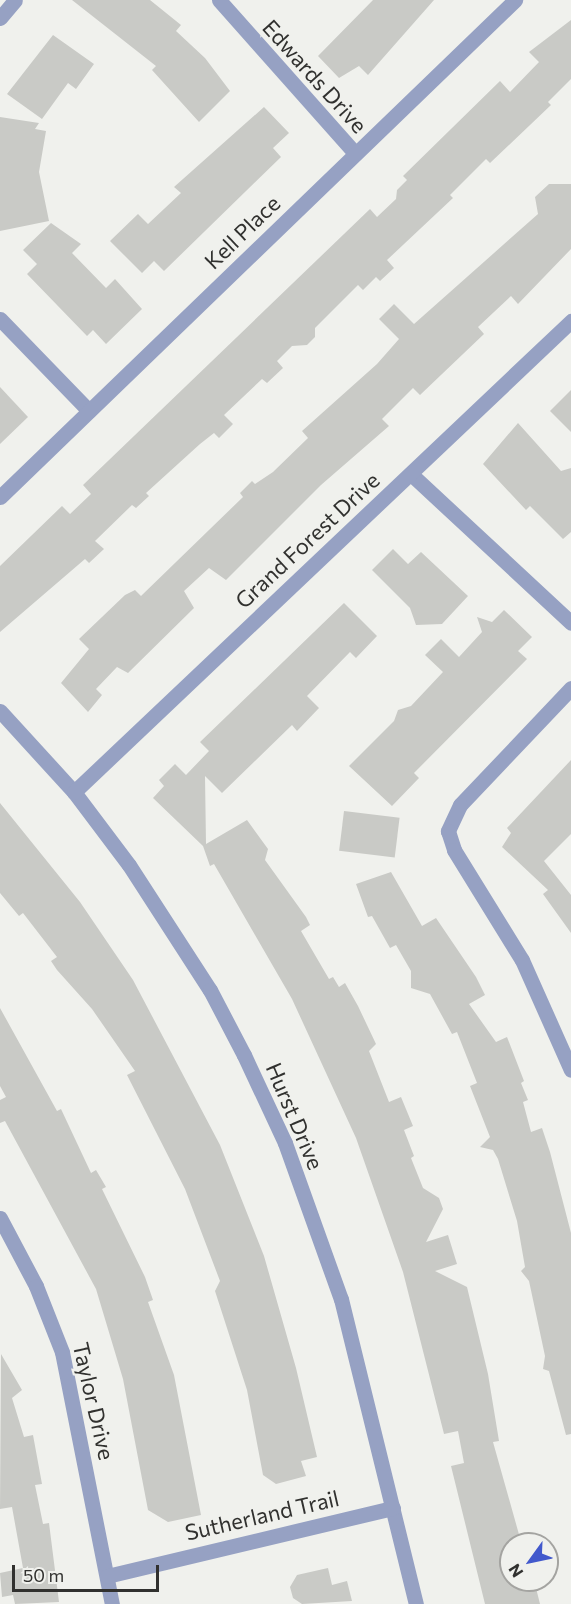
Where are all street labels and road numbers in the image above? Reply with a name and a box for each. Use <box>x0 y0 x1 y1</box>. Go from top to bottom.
street label: Edwards Drive <box>257 14 373 138</box>
street label: Kell Place <box>199 190 285 274</box>
street label: Grand Forest Drive <box>229 466 385 614</box>
street label: Hurst Drive <box>261 1059 329 1173</box>
street label: Taylor Drive <box>68 1340 120 1462</box>
street label: Sutherland Trail <box>182 1484 342 1546</box>

